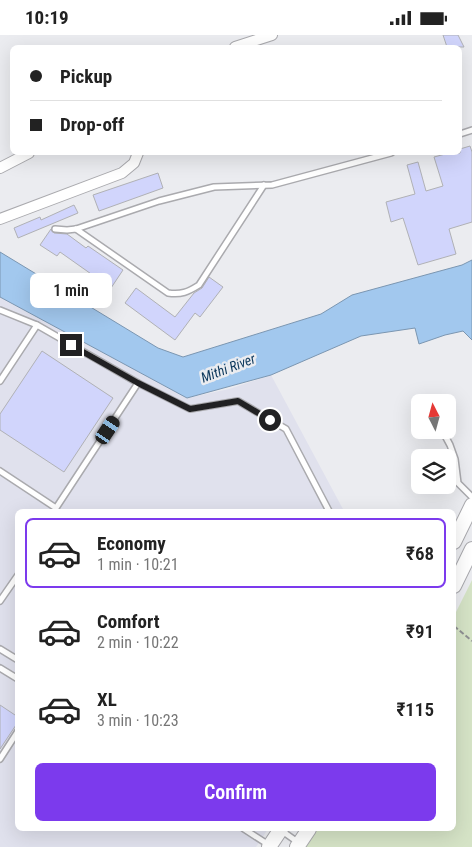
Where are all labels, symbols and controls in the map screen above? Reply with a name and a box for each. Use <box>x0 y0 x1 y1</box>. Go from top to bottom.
text: 10:19 <box>25 6 69 29</box>
text: Pickup <box>60 65 112 88</box>
text: Drop-off <box>60 113 124 136</box>
callout: 1 min <box>30 273 112 307</box>
text: 1 min <box>53 281 89 300</box>
route end <box>60 334 82 356</box>
water label: Mithi River <box>199 350 258 386</box>
north arrow <box>411 394 456 439</box>
map controls <box>411 394 456 494</box>
route start <box>259 409 281 431</box>
car <box>93 413 122 447</box>
button: layers <box>411 449 456 494</box>
icon: car <box>37 531 82 576</box>
text: Economy <box>97 532 166 555</box>
text: ₹68 <box>406 542 434 565</box>
text: 1 min · 10:21 <box>97 555 179 574</box>
icon: car <box>37 609 82 654</box>
text: Comfort <box>97 610 160 633</box>
text: ₹91 <box>406 620 434 643</box>
text: 2 min · 10:22 <box>97 633 179 652</box>
icon: car <box>37 687 82 732</box>
text: XL <box>97 688 117 711</box>
text: ₹115 <box>396 698 434 721</box>
text: 3 min · 10:23 <box>97 711 179 730</box>
button: Confirm <box>35 763 436 821</box>

